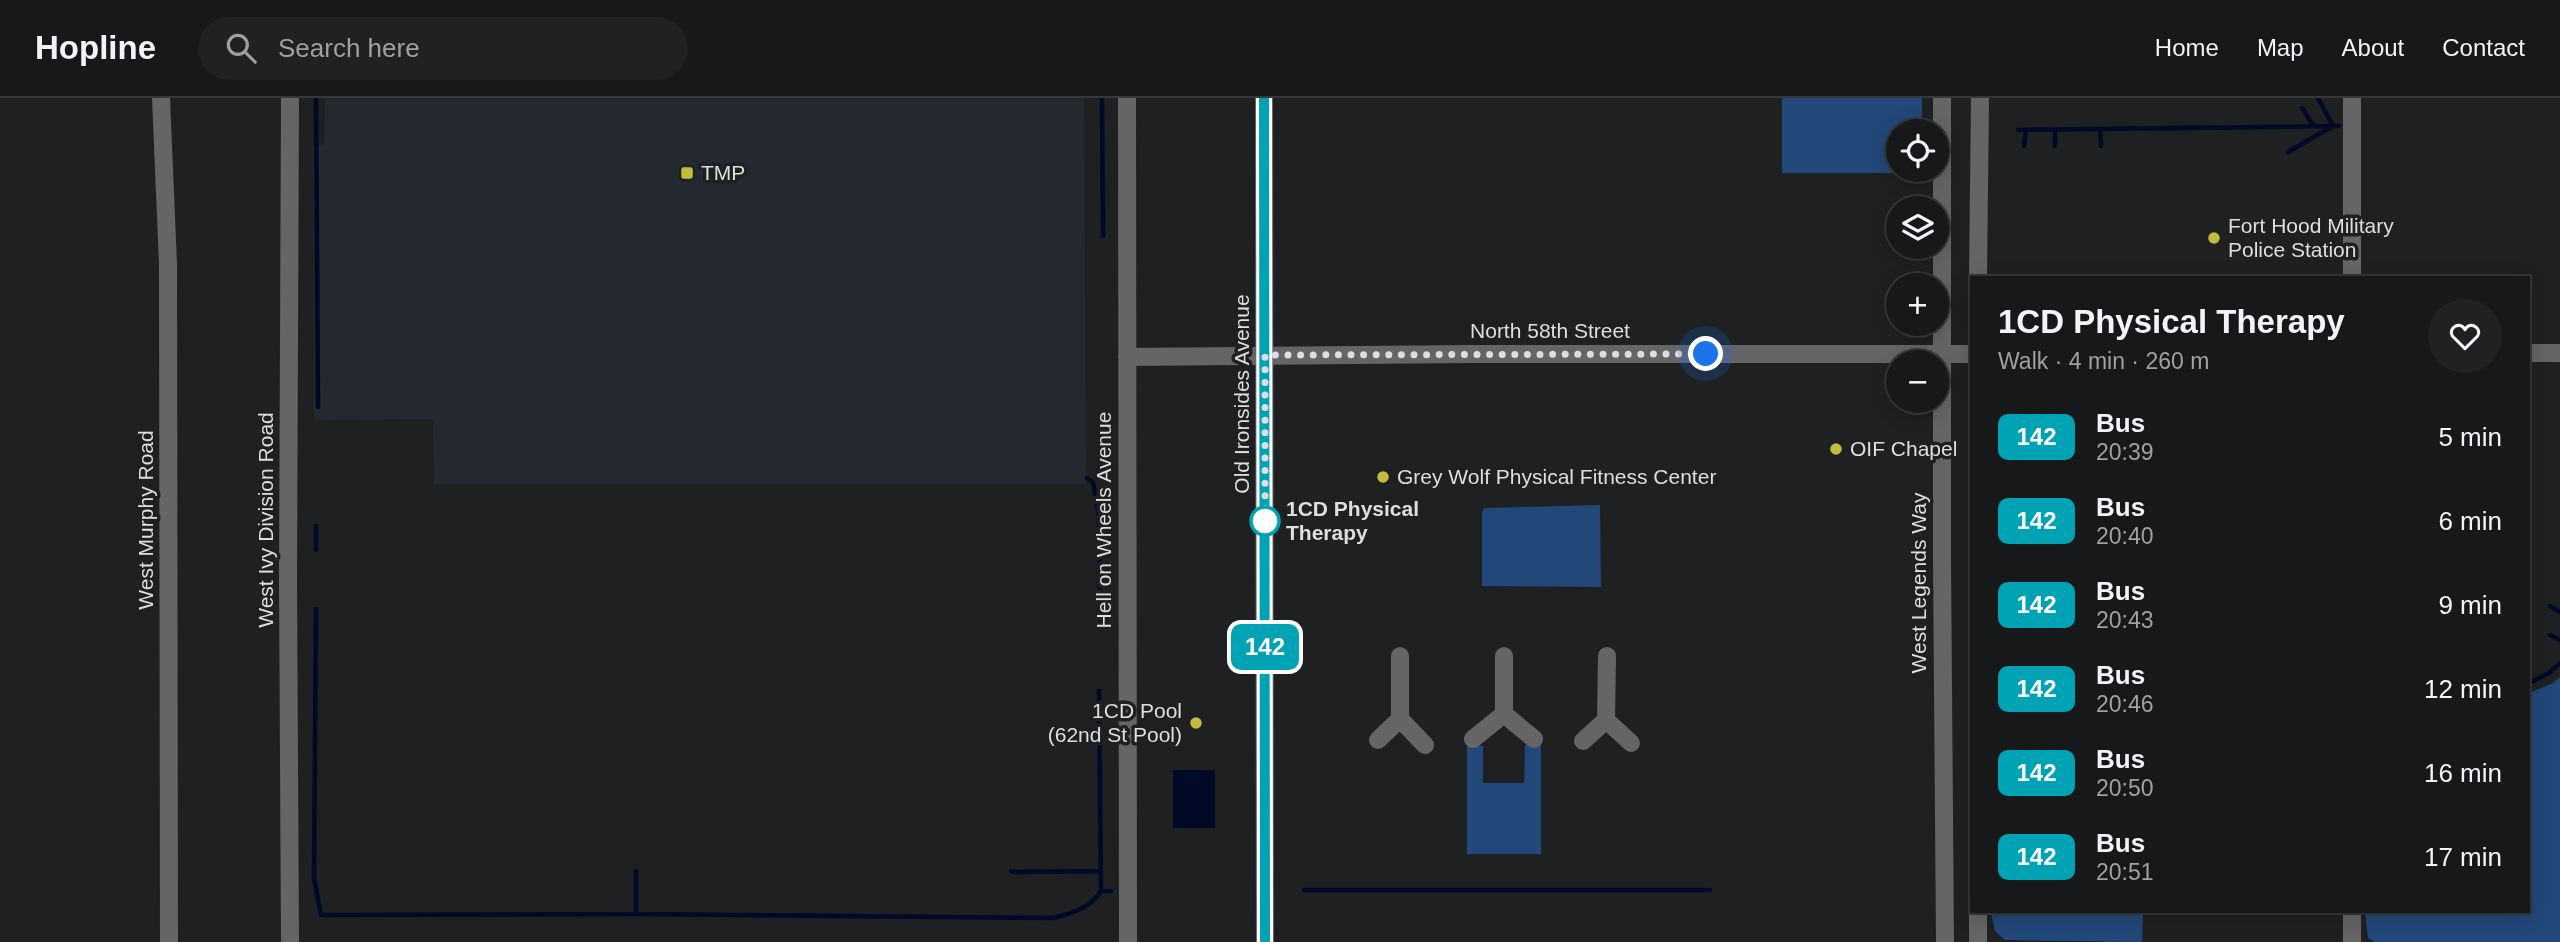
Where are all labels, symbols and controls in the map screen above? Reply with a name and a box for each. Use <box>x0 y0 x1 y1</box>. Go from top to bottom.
search box <box>198 17 688 80</box>
text: Hopline <box>35 29 156 66</box>
icon: search <box>222 29 260 67</box>
text: Search here <box>278 33 420 63</box>
text: Home <box>2155 34 2219 61</box>
text: Map <box>2257 34 2304 61</box>
text: About <box>2342 34 2404 61</box>
text: Contact <box>2442 34 2525 61</box>
map controls <box>1886 119 1949 413</box>
button: locate <box>1886 119 1949 182</box>
place label: TMP <box>701 161 745 184</box>
marker: TMP <box>679 165 695 181</box>
button: layers <box>1886 196 1949 259</box>
place label: Fort Hood Military Police Station <box>2228 214 2394 261</box>
marker: Fort Hood Military Police Station <box>2206 230 2222 246</box>
button: + <box>1886 273 1949 336</box>
street label: Old Ironsides Avenue <box>1230 294 1253 494</box>
button: heart <box>2428 299 2502 373</box>
text: 1CD Physical Therapy <box>1998 303 2345 340</box>
street label: North 58th Street <box>1470 319 1630 342</box>
your location <box>1688 336 1723 371</box>
text: Walk · 4 min · 260 m <box>1998 348 2209 374</box>
button: − <box>1886 350 1949 413</box>
text: Bus <box>2096 408 2145 438</box>
street label: West Ivy Division Road <box>254 412 277 628</box>
street label: Hell on Wheels Avenue <box>1092 412 1115 628</box>
text: 5 min <box>2438 422 2502 452</box>
text: 142 <box>2016 423 2057 450</box>
street label: West Murphy Road <box>134 430 157 610</box>
place label: OIF Chapel <box>1850 437 1957 460</box>
text: 20:39 <box>2096 439 2154 465</box>
marker: OIF Chapel <box>1828 441 1844 457</box>
place label: Grey Wolf Physical Fitness Center <box>1397 465 1716 488</box>
marker: Grey Wolf Physical Fitness Center <box>1375 469 1391 485</box>
street label: West Legends Way <box>1907 492 1930 673</box>
text: Bus <box>2096 492 2145 522</box>
place label: 1CD Physical Therapy <box>1286 497 1419 544</box>
marker: 1CD Physical Therapy <box>1250 506 1280 536</box>
text: 6 min <box>2438 506 2502 536</box>
text: 142 <box>2016 507 2057 534</box>
text: 20:40 <box>2096 523 2154 549</box>
text: Bus <box>2096 576 2145 606</box>
text: 9 min <box>2438 590 2502 620</box>
text: 142 <box>2016 591 2057 618</box>
text: 20:43 <box>2096 607 2154 633</box>
line badge: 142 <box>1225 624 1305 670</box>
text: 142 <box>1245 633 1285 660</box>
text: Bus <box>2096 660 2145 690</box>
text: 12 min <box>2424 674 2502 704</box>
text: 142 <box>2016 675 2057 702</box>
text: 20:46 <box>2096 691 2154 717</box>
place label: 1CD Pool (62nd St Pool) <box>1048 699 1182 746</box>
marker: 1CD Pool (62nd St Pool) <box>1188 715 1204 731</box>
text: Bus <box>2096 744 2145 774</box>
text: 16 min <box>2424 758 2502 788</box>
text: 142 <box>2016 759 2057 786</box>
text: 20:50 <box>2096 775 2154 801</box>
text: Bus <box>2096 828 2145 858</box>
text: 17 min <box>2424 842 2502 872</box>
text: 142 <box>2016 843 2057 870</box>
text: 20:51 <box>2096 859 2154 885</box>

